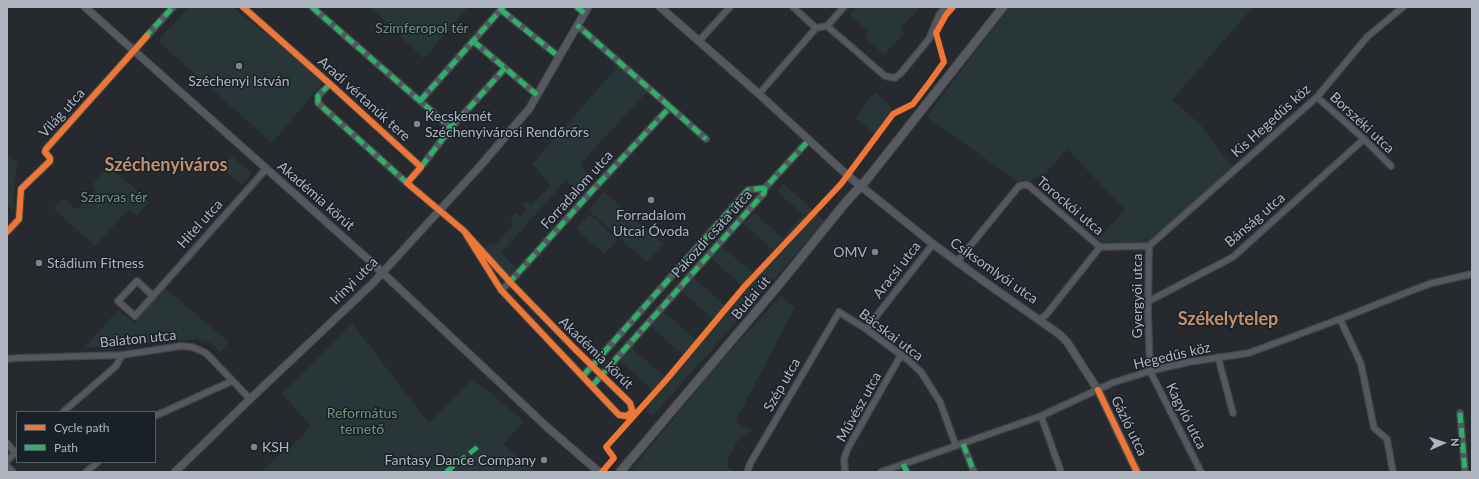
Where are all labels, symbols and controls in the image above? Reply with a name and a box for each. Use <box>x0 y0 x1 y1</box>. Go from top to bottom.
park label: Szimferopol tér <box>375 20 469 36</box>
street label: Aradi vértanúk tere <box>314 53 414 145</box>
marker: Széchenyi István <box>234 61 244 71</box>
place label: Széchenyi István <box>188 73 290 89</box>
street label: Kis Hegedűs köz <box>1228 81 1314 161</box>
street label: Világ utca <box>36 85 88 141</box>
street label: Borszéki utca <box>1326 89 1398 157</box>
place label: Kecskemét Széchenyivárosi Rendőrőrs <box>425 108 589 140</box>
marker: Kecskemét Széchenyivárosi Rendőrőrs <box>412 119 422 129</box>
street label: Forradalom utca <box>537 147 617 233</box>
district label: Széchenyiváros <box>105 154 227 176</box>
street label: Akadémia körút <box>274 158 358 234</box>
street label: Torockói utca <box>1033 173 1107 239</box>
street label: Pákozdi csata utca <box>668 187 756 281</box>
park label: Szarvas tér <box>81 189 147 205</box>
street label: Bánság utca <box>1222 189 1288 251</box>
marker: Forradalom Utcai Óvoda <box>646 195 656 205</box>
street label: Hitel utca <box>174 196 226 252</box>
place label: Forradalom Utcai Óvoda <box>613 207 689 240</box>
street label: Csíksomlyói utca <box>947 234 1041 308</box>
street label: Aracsi utca <box>870 238 924 302</box>
place label: OMV <box>833 244 867 260</box>
marker: OMV <box>870 247 880 257</box>
street label: Irinyi utca <box>327 254 381 308</box>
street label: Gyergyói utca <box>1129 254 1145 338</box>
place label: Stádium Fitness <box>47 255 144 271</box>
marker: Stádium Fitness <box>34 258 44 268</box>
street label: Budai út <box>728 273 774 323</box>
street label: Bácskai utca <box>856 305 926 365</box>
district label: Székelytelep <box>1178 308 1278 330</box>
street label: Akadémia körút <box>555 313 637 393</box>
street label: Balaton utca <box>99 327 177 351</box>
street label: Hegedűs köz <box>1132 339 1212 373</box>
street label: Szép utca <box>760 355 804 415</box>
street label: Művész utca <box>833 369 885 445</box>
street label: Kagyló utca <box>1162 380 1210 452</box>
street label: Gázló utca <box>1107 393 1151 459</box>
park label: Református temető <box>327 405 397 438</box>
legend <box>16 411 156 463</box>
text: Cycle path <box>54 420 109 435</box>
north arrow <box>1423 423 1463 463</box>
text: N <box>1449 438 1462 447</box>
place label: KSH <box>262 439 290 455</box>
text: Path <box>54 440 78 455</box>
marker: KSH <box>249 442 259 452</box>
place label: Fantasy Dance Company <box>385 452 536 468</box>
marker: Fantasy Dance Company <box>539 455 549 465</box>

